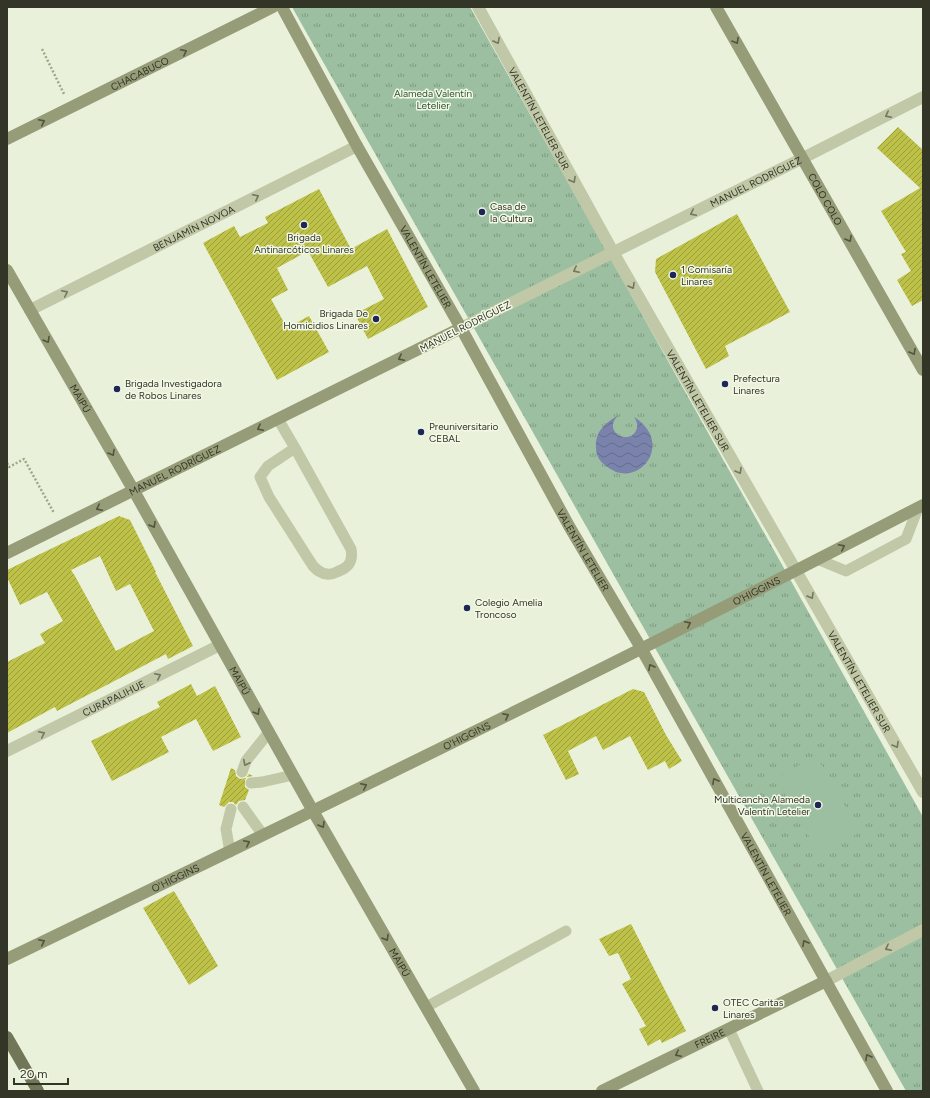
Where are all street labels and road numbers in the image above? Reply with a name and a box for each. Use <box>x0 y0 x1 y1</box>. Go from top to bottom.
street label: CHACABUCO <box>108 54 171 94</box>
street label: VALENTÍN LETELIER SUR <box>505 65 572 172</box>
street label: MANUEL RODRÍGUEZ <box>708 154 804 210</box>
street label: COLO COLO <box>805 171 845 228</box>
street label: BENJAMÍN NOVOA <box>151 202 237 254</box>
street label: VALENTÍN LETELIER <box>397 223 454 311</box>
street label: MANUEL RODRÍGUEZ <box>418 298 513 355</box>
street label: VALENTÍN LETELIER SUR <box>663 348 732 454</box>
street label: MAIPÚ <box>67 382 94 415</box>
street label: MANUEL RODRÍGUEZ <box>127 442 223 499</box>
street label: VALENTÍN LETELIER <box>554 507 612 594</box>
street label: O'HIGGINS <box>731 574 783 609</box>
street label: VALENTÍN LETELIER SUR <box>825 629 893 735</box>
street label: MAIPÚ <box>226 664 253 697</box>
street label: CURAPALIHUE <box>80 677 147 719</box>
street label: O'HIGGINS <box>441 719 493 753</box>
street label: VALENTÍN LETELIER <box>738 830 794 918</box>
street label: O'HIGGINS <box>150 861 202 895</box>
street label: MAIPÚ <box>386 946 413 979</box>
street label: FREIRE <box>692 1026 727 1052</box>

